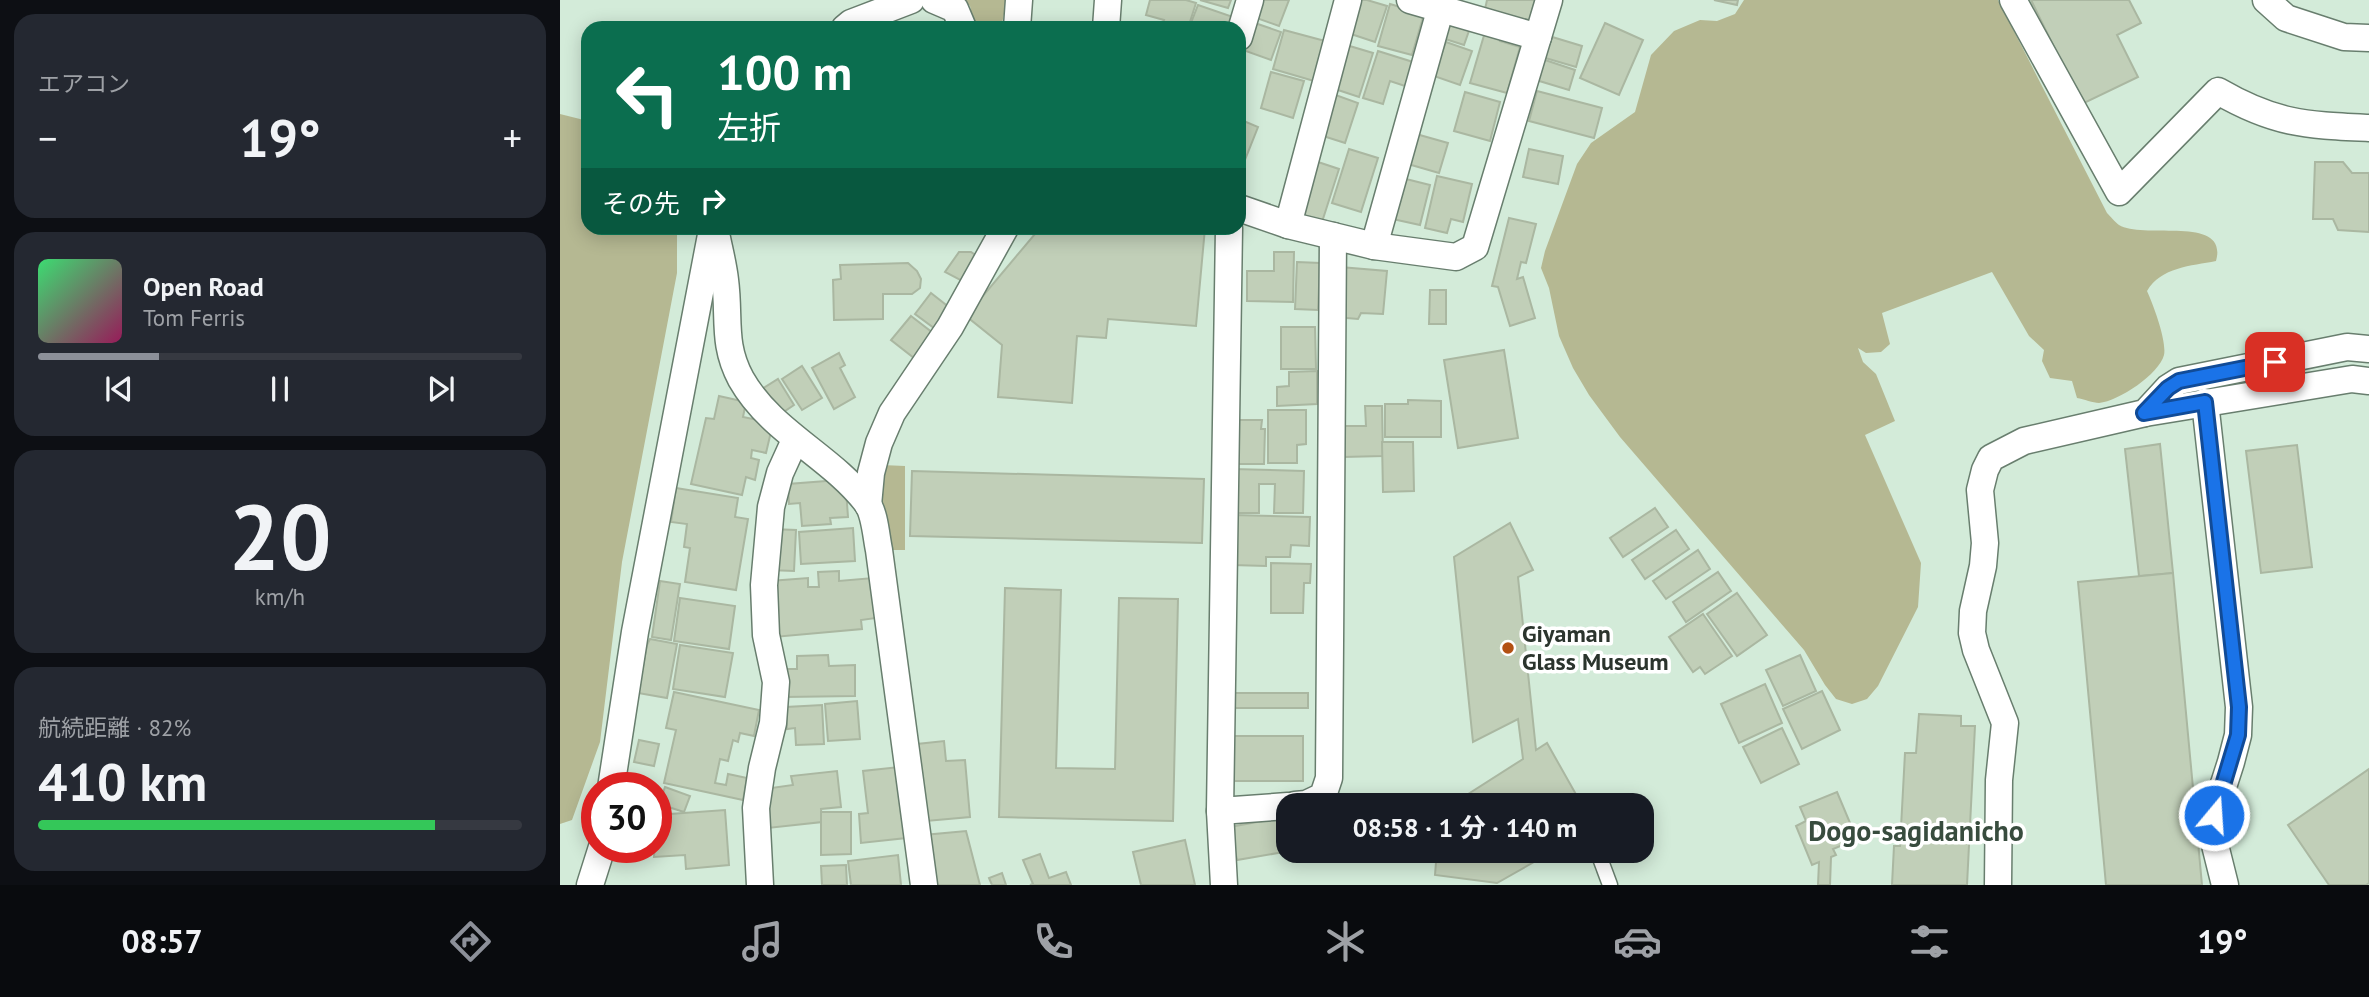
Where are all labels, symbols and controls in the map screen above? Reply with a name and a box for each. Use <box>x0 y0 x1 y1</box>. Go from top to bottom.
text: 100 m <box>717 40 852 104</box>
icon: left <box>602 49 693 140</box>
text: エアコン <box>38 69 130 98</box>
text: 19° <box>239 104 321 171</box>
text: 左折 <box>717 106 781 148</box>
text: − <box>38 113 57 162</box>
text: + <box>503 113 522 162</box>
icon: right <box>694 182 732 220</box>
text: その先 <box>602 187 680 220</box>
text: Open Road <box>143 270 264 303</box>
text: Tom Ferris <box>143 303 245 332</box>
pin <box>2245 332 2305 392</box>
icon: arrive <box>2256 343 2294 381</box>
icon: previous <box>100 370 138 408</box>
icon: pause <box>261 370 299 408</box>
icon: next <box>422 370 460 408</box>
text: 20 <box>228 477 332 595</box>
text: km/h <box>255 582 305 611</box>
place label: Giyaman Glass Museum <box>1522 618 1669 677</box>
marker: Giyaman Glass Museum <box>1500 640 1516 656</box>
text: 航続距離 · 82% <box>38 713 191 742</box>
text: 410 km <box>38 748 207 815</box>
speed limit sign: 30 <box>581 772 672 863</box>
position arrow <box>2177 778 2251 852</box>
text: 08:58 · 1 分 · 140 m <box>1353 811 1577 844</box>
district label: Dogo-sagidanicho <box>1808 812 2024 849</box>
icon: directions <box>446 917 495 966</box>
icon: music <box>738 917 787 966</box>
icon: phone <box>1029 917 1078 966</box>
icon: climate <box>1321 917 1370 966</box>
icon: car <box>1613 917 1662 966</box>
icon: filters <box>1905 917 1954 966</box>
text: 08:57 <box>121 920 203 962</box>
text: 19° <box>2197 920 2248 962</box>

